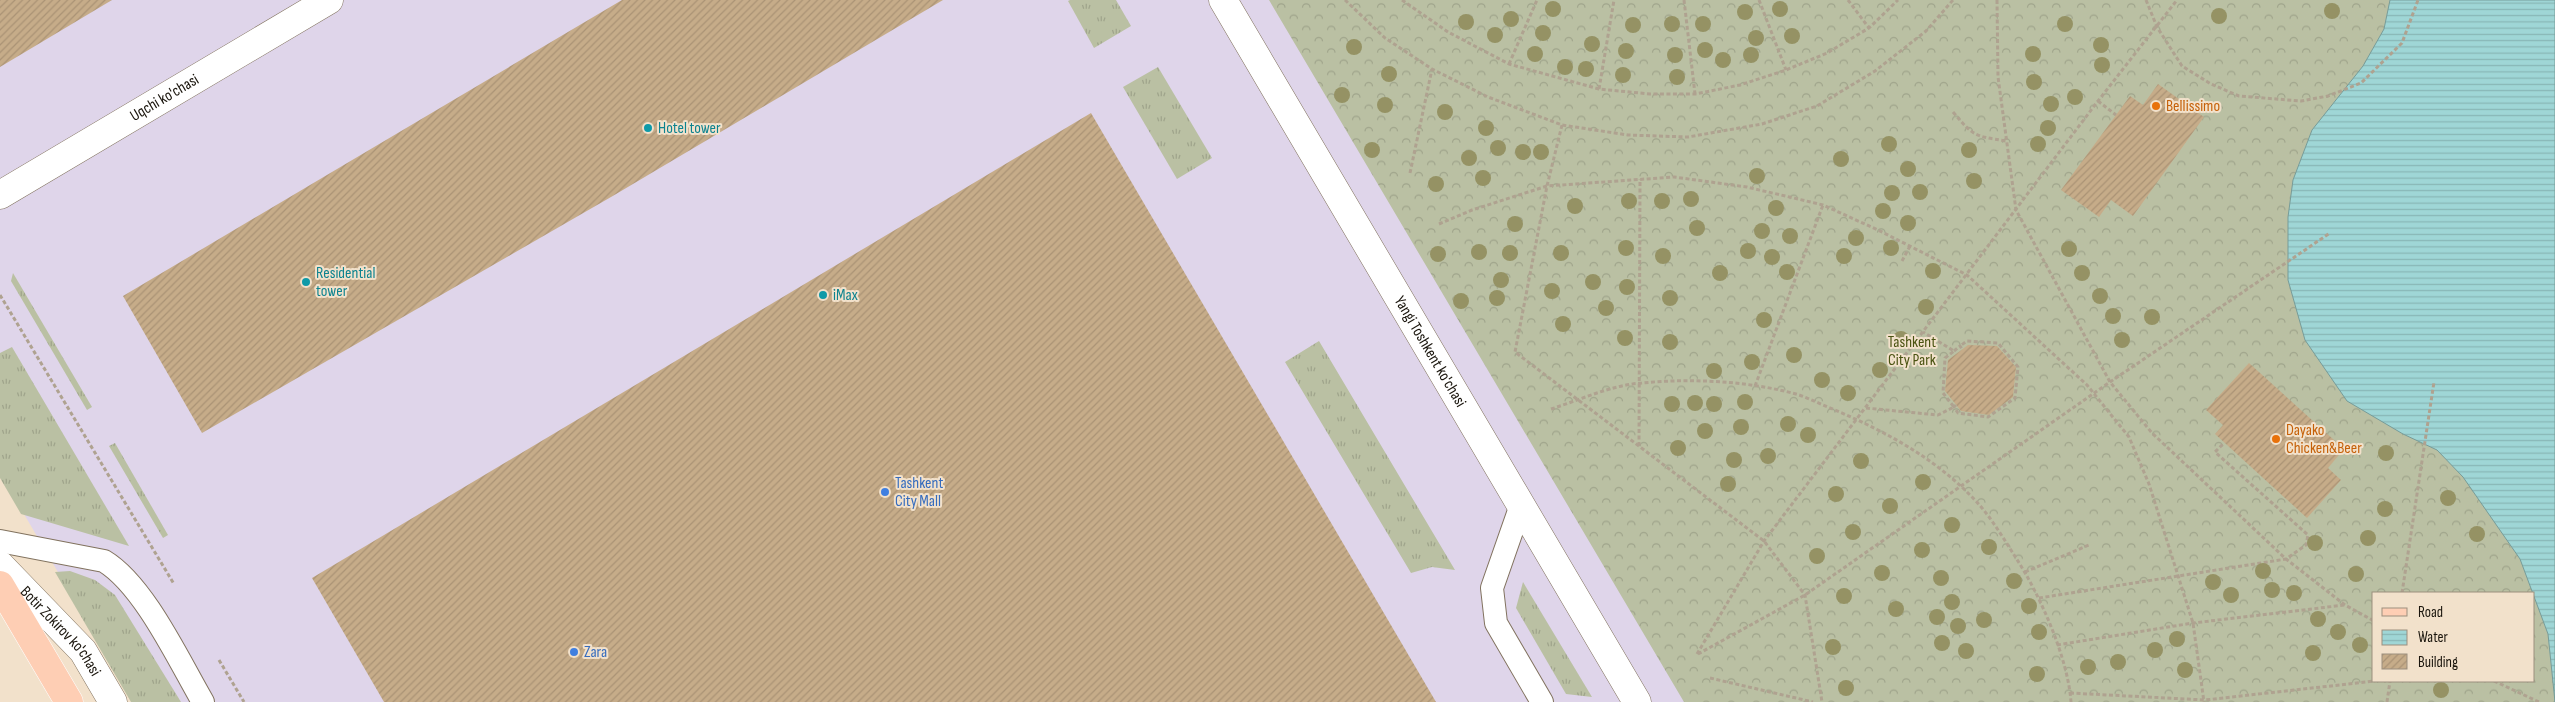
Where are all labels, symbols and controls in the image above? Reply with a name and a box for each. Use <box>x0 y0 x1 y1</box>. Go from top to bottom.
street label: Uqchi ko'chasi <box>127 70 202 125</box>
place label: Bellissimo <box>2166 97 2220 116</box>
marker: Bellissimo <box>2150 100 2162 112</box>
place label: Hotel tower <box>658 119 721 138</box>
marker: Hotel tower <box>642 122 654 134</box>
place label: Residential tower <box>316 264 375 301</box>
marker: Residential tower <box>300 276 312 288</box>
place label: iMax <box>833 286 858 305</box>
marker: iMax <box>817 289 829 301</box>
street label: Yangi Toshkent ko'chasi <box>1390 293 1470 410</box>
park label: Tashkent City Park <box>1888 333 1936 370</box>
place label: Dayako Chicken&Beer <box>2286 421 2362 458</box>
marker: Dayako Chicken&Beer <box>2270 433 2282 445</box>
place label: Tashkent City Mall <box>895 474 943 511</box>
marker: Tashkent City Mall <box>879 486 891 498</box>
street label: Botir Zokirov ko'chasi <box>16 582 105 679</box>
legend <box>2372 592 2535 682</box>
text: Road <box>2418 603 2443 622</box>
text: Water <box>2418 628 2449 647</box>
place label: Zara <box>584 643 607 662</box>
marker: Zara <box>568 646 580 658</box>
text: Building <box>2418 653 2458 672</box>

